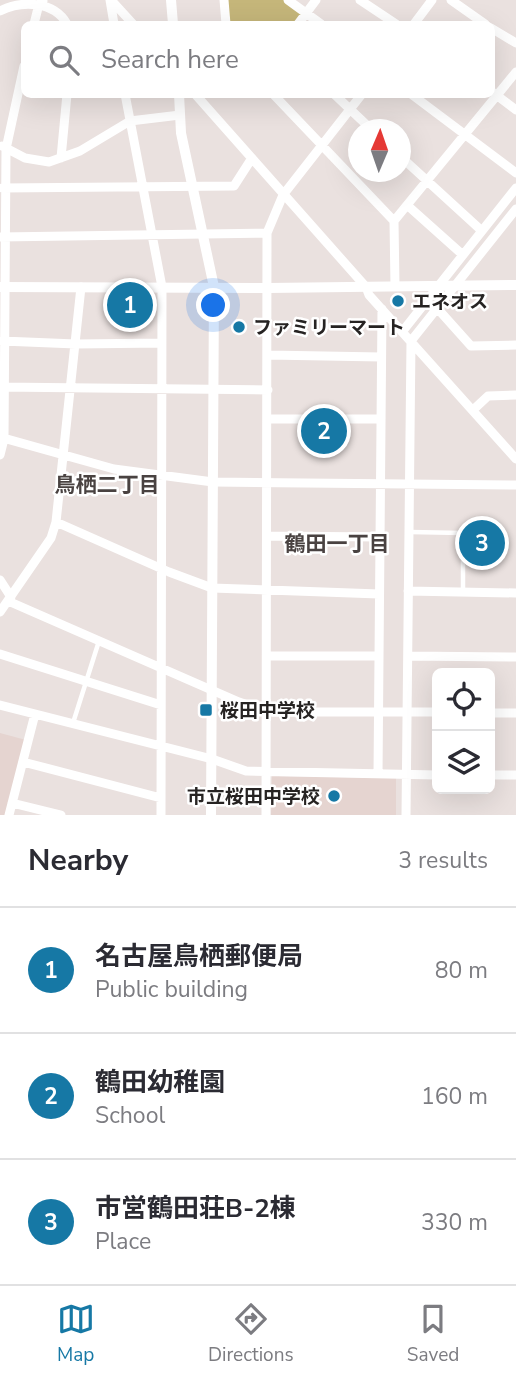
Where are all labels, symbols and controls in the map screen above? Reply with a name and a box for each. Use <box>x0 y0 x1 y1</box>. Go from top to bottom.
search box <box>21 21 495 98</box>
icon: search <box>45 41 83 79</box>
text: Search here <box>101 42 239 77</box>
north arrow <box>348 119 411 182</box>
pin: 1 <box>107 279 153 331</box>
your location <box>196 288 230 322</box>
place label: エネオス <box>412 289 488 315</box>
marker: エネオス <box>390 293 406 309</box>
place label: ファミリーマート <box>253 315 405 341</box>
marker: ファミリーマート <box>231 319 247 335</box>
pin: 2 <box>301 405 347 457</box>
district label: 鳥栖二丁目 <box>55 471 160 499</box>
pin: 3 <box>459 517 505 569</box>
district label: 鶴田一丁目 <box>285 530 390 558</box>
map controls <box>432 668 495 794</box>
button: locate <box>432 668 495 731</box>
place label: 桜田中学校 <box>220 698 315 724</box>
marker: 桜田中学校 <box>198 702 214 718</box>
button: layers <box>432 731 495 794</box>
place label: 市立桜田中学校 <box>187 784 320 810</box>
marker: 市立桜田中学校 <box>326 788 342 804</box>
text: Nearby <box>28 840 128 881</box>
text: 3 results <box>398 845 488 876</box>
text: 名古屋鳥栖郵便局 <box>95 939 303 974</box>
text: 1 <box>44 955 58 986</box>
text: 80 m <box>435 955 488 986</box>
text: Public building <box>95 974 248 1005</box>
text: 鶴田幼稚園 <box>95 1065 225 1100</box>
text: 2 <box>44 1081 58 1112</box>
text: 160 m <box>421 1081 488 1112</box>
text: School <box>95 1100 165 1131</box>
text: 市営鶴田荘B-2棟 <box>95 1191 296 1226</box>
text: 3 <box>44 1207 58 1238</box>
text: 330 m <box>421 1207 488 1238</box>
text: Place <box>95 1226 151 1257</box>
tab: Map <box>57 1300 95 1368</box>
tab: Directions <box>208 1300 294 1368</box>
tab: Saved <box>407 1300 459 1368</box>

